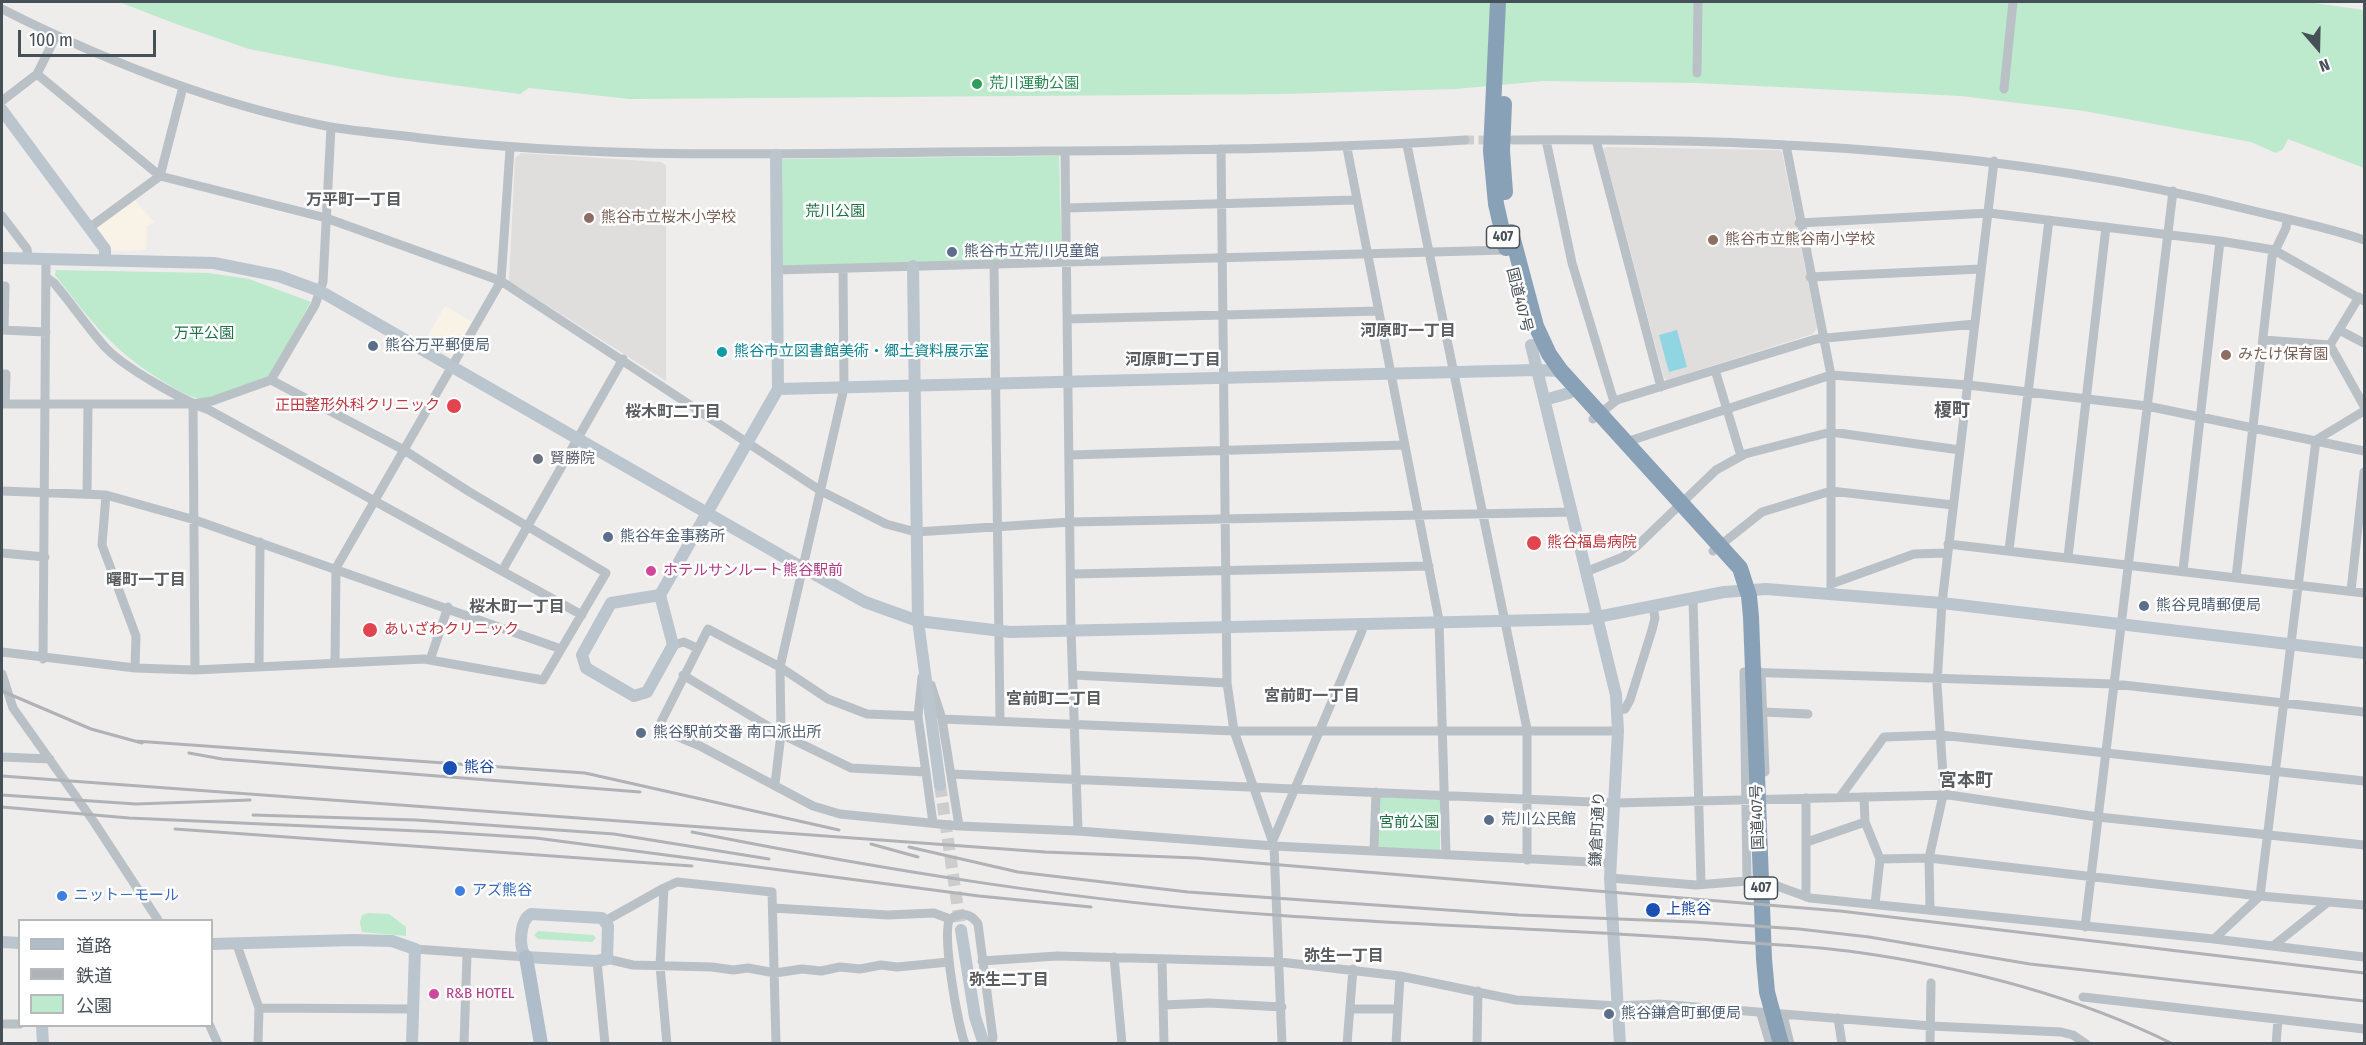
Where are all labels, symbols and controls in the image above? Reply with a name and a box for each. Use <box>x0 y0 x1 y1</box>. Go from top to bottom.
scale bar <box>21 18 159 56</box>
north arrow <box>2288 18 2348 78</box>
text: 100 m <box>29 29 73 51</box>
text: N <box>2317 55 2332 76</box>
place label: 荒川運動公園 <box>989 75 1079 93</box>
marker: 荒川運動公園 <box>970 77 984 91</box>
district label: 万平町一丁目 <box>306 191 402 211</box>
park label: 荒川公園 <box>805 203 865 221</box>
place label: 熊谷市立桜木小学校 <box>601 209 736 227</box>
marker: 熊谷市立桜木小学校 <box>582 211 596 225</box>
road number: 407 <box>1486 226 1520 248</box>
place label: 熊谷市立熊谷南小学校 <box>1725 231 1875 249</box>
marker: 熊谷市立熊谷南小学校 <box>1706 233 1720 247</box>
place label: 熊谷市立荒川児童館 <box>964 243 1099 261</box>
marker: 熊谷市立荒川児童館 <box>945 245 959 259</box>
street label: 国道407号 <box>1502 266 1536 334</box>
district label: 河原町一丁目 <box>1360 322 1456 342</box>
park label: 万平公園 <box>174 325 234 343</box>
place label: 熊谷万平郵便局 <box>385 337 490 355</box>
marker: 熊谷万平郵便局 <box>366 339 380 353</box>
place label: 熊谷市立図書館美術・郷土資料展示室 <box>734 343 989 361</box>
marker: 熊谷市立図書館美術・郷土資料展示室 <box>715 345 729 359</box>
place label: みたけ保育園 <box>2238 346 2328 364</box>
marker: みたけ保育園 <box>2219 348 2233 362</box>
district label: 河原町二丁目 <box>1125 351 1221 371</box>
place label: 正田整形外科クリニック <box>275 397 440 415</box>
marker: 正田整形外科クリニック <box>445 397 463 415</box>
district label: 榎町 <box>1934 400 1970 422</box>
district label: 桜木町二丁目 <box>625 403 721 423</box>
place label: 賢勝院 <box>550 450 595 468</box>
marker: 賢勝院 <box>531 452 545 466</box>
place label: 熊谷年金事務所 <box>620 528 725 546</box>
marker: 熊谷年金事務所 <box>601 530 615 544</box>
marker: 熊谷福島病院 <box>1525 534 1543 552</box>
place label: 熊谷福島病院 <box>1547 534 1637 552</box>
place label: ホテルサンルート熊谷駅前 <box>663 562 843 580</box>
marker: ホテルサンルート熊谷駅前 <box>644 564 658 578</box>
district label: 曙町一丁目 <box>106 571 186 591</box>
place label: 熊谷見晴郵便局 <box>2156 597 2261 615</box>
district label: 桜木町一丁目 <box>469 598 565 618</box>
marker: 熊谷見晴郵便局 <box>2137 599 2151 613</box>
marker: あいざわクリニック <box>361 621 379 639</box>
place label: あいざわクリニック <box>384 621 519 639</box>
district label: 宮前町一丁目 <box>1264 687 1360 707</box>
district label: 宮前町二丁目 <box>1006 690 1102 710</box>
place label: 熊谷駅前交番 南口派出所 <box>653 724 822 742</box>
marker: 熊谷駅前交番 南口派出所 <box>634 726 648 740</box>
marker: 熊谷 <box>441 759 459 777</box>
place label: 熊谷 <box>464 759 494 777</box>
district label: 宮本町 <box>1939 770 1993 792</box>
street label: 国道407号 <box>1748 784 1768 850</box>
street label: 鎌倉町通り <box>1587 791 1609 867</box>
place label: 荒川公民館 <box>1501 811 1576 829</box>
marker: 荒川公民館 <box>1482 813 1496 827</box>
park label: 宮前公園 <box>1379 814 1439 832</box>
road number: 407 <box>1744 877 1778 899</box>
place label: アズ熊谷 <box>472 882 532 900</box>
marker: アズ熊谷 <box>453 884 467 898</box>
place label: ニット－モール <box>74 887 179 905</box>
marker: ニット－モール <box>55 889 69 903</box>
marker: 上熊谷 <box>1644 901 1662 919</box>
place label: 上熊谷 <box>1666 901 1711 919</box>
legend <box>18 919 213 1027</box>
text: 道路 <box>76 935 112 957</box>
district label: 弥生一丁目 <box>1304 947 1384 967</box>
text: 鉄道 <box>76 965 112 987</box>
district label: 弥生二丁目 <box>969 971 1049 991</box>
place label: R&B HOTEL <box>446 985 514 1003</box>
marker: R&B HOTEL <box>427 987 441 1001</box>
text: 公園 <box>76 995 112 1017</box>
place label: 熊谷鎌倉町郵便局 <box>1621 1005 1741 1023</box>
marker: 熊谷鎌倉町郵便局 <box>1602 1007 1616 1021</box>

